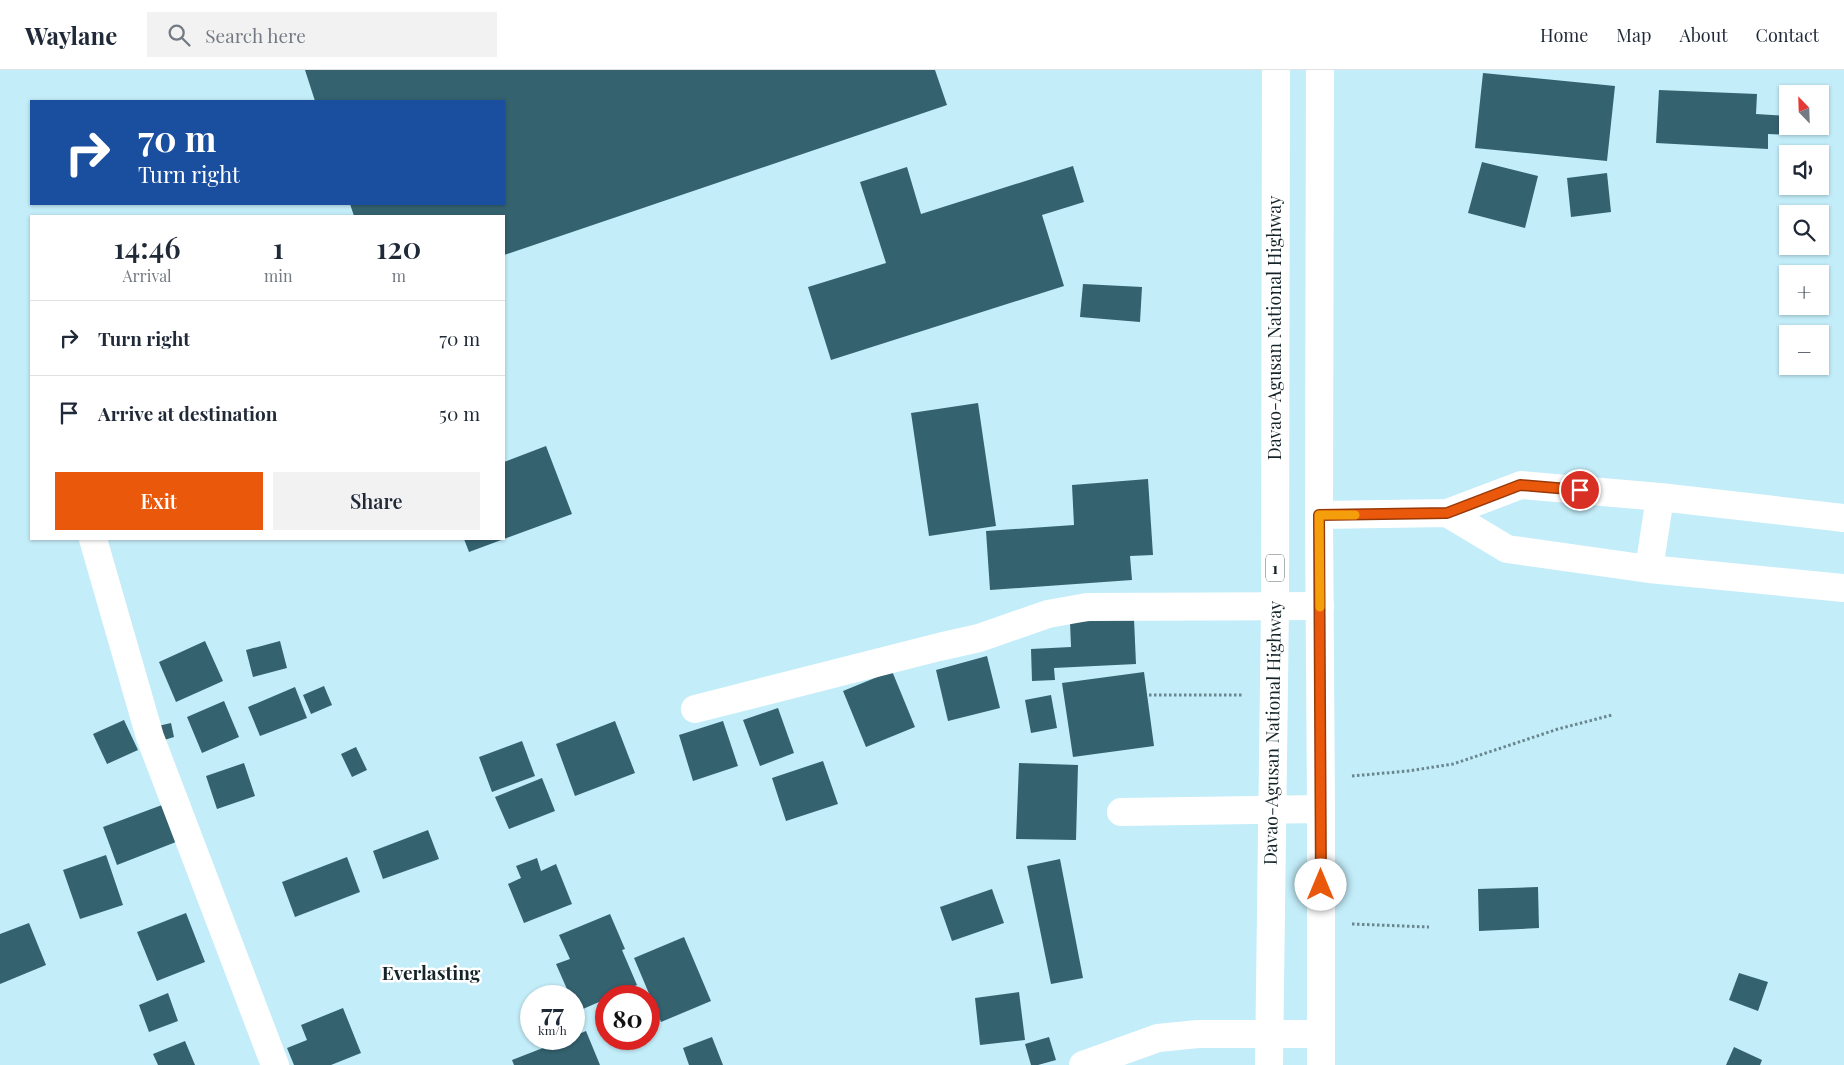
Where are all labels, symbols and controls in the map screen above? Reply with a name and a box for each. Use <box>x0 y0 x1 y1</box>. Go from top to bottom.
search box <box>147 12 497 57</box>
text: Waylane <box>25 19 117 51</box>
icon: search <box>165 21 193 49</box>
text: Search here <box>205 22 306 48</box>
text: Home <box>1540 23 1588 47</box>
text: Map <box>1616 23 1651 47</box>
text: About <box>1679 23 1728 47</box>
text: Contact <box>1756 23 1819 47</box>
north arrow <box>1779 85 1829 135</box>
map controls <box>1779 85 1829 375</box>
text: 70 m <box>138 114 216 161</box>
icon: right <box>55 120 120 185</box>
button: sound <box>1779 145 1829 195</box>
text: Turn right <box>138 159 240 189</box>
street label: Davao-Agusan National Highway <box>1262 196 1286 460</box>
button: search <box>1779 205 1829 255</box>
text: 14:46 <box>113 227 181 267</box>
text: 1 <box>273 227 284 267</box>
text: 120 <box>376 227 422 267</box>
text: Arrival <box>122 265 172 286</box>
text: min <box>264 265 293 286</box>
text: m <box>392 265 406 286</box>
button: + <box>1779 265 1829 315</box>
icon: right <box>55 324 83 352</box>
text: Turn right <box>98 325 190 351</box>
text: 70 m <box>439 325 480 351</box>
button: − <box>1779 325 1829 375</box>
icon: arrive <box>55 399 83 427</box>
text: Arrive at destination <box>98 400 278 426</box>
text: 50 m <box>439 400 480 426</box>
pin <box>1559 469 1601 511</box>
button: Exit <box>55 472 263 530</box>
button: Share <box>273 472 480 530</box>
icon: arrive <box>1566 476 1594 504</box>
road number: 1 <box>1266 554 1284 582</box>
street label: Davao-Agusan National Highway <box>1258 601 1286 865</box>
position arrow <box>1294 858 1346 910</box>
district label: Everlasting <box>382 959 481 985</box>
speed limit sign: 80 <box>595 985 660 1050</box>
text: 77 <box>541 995 564 1028</box>
text: km/h <box>538 1022 567 1038</box>

